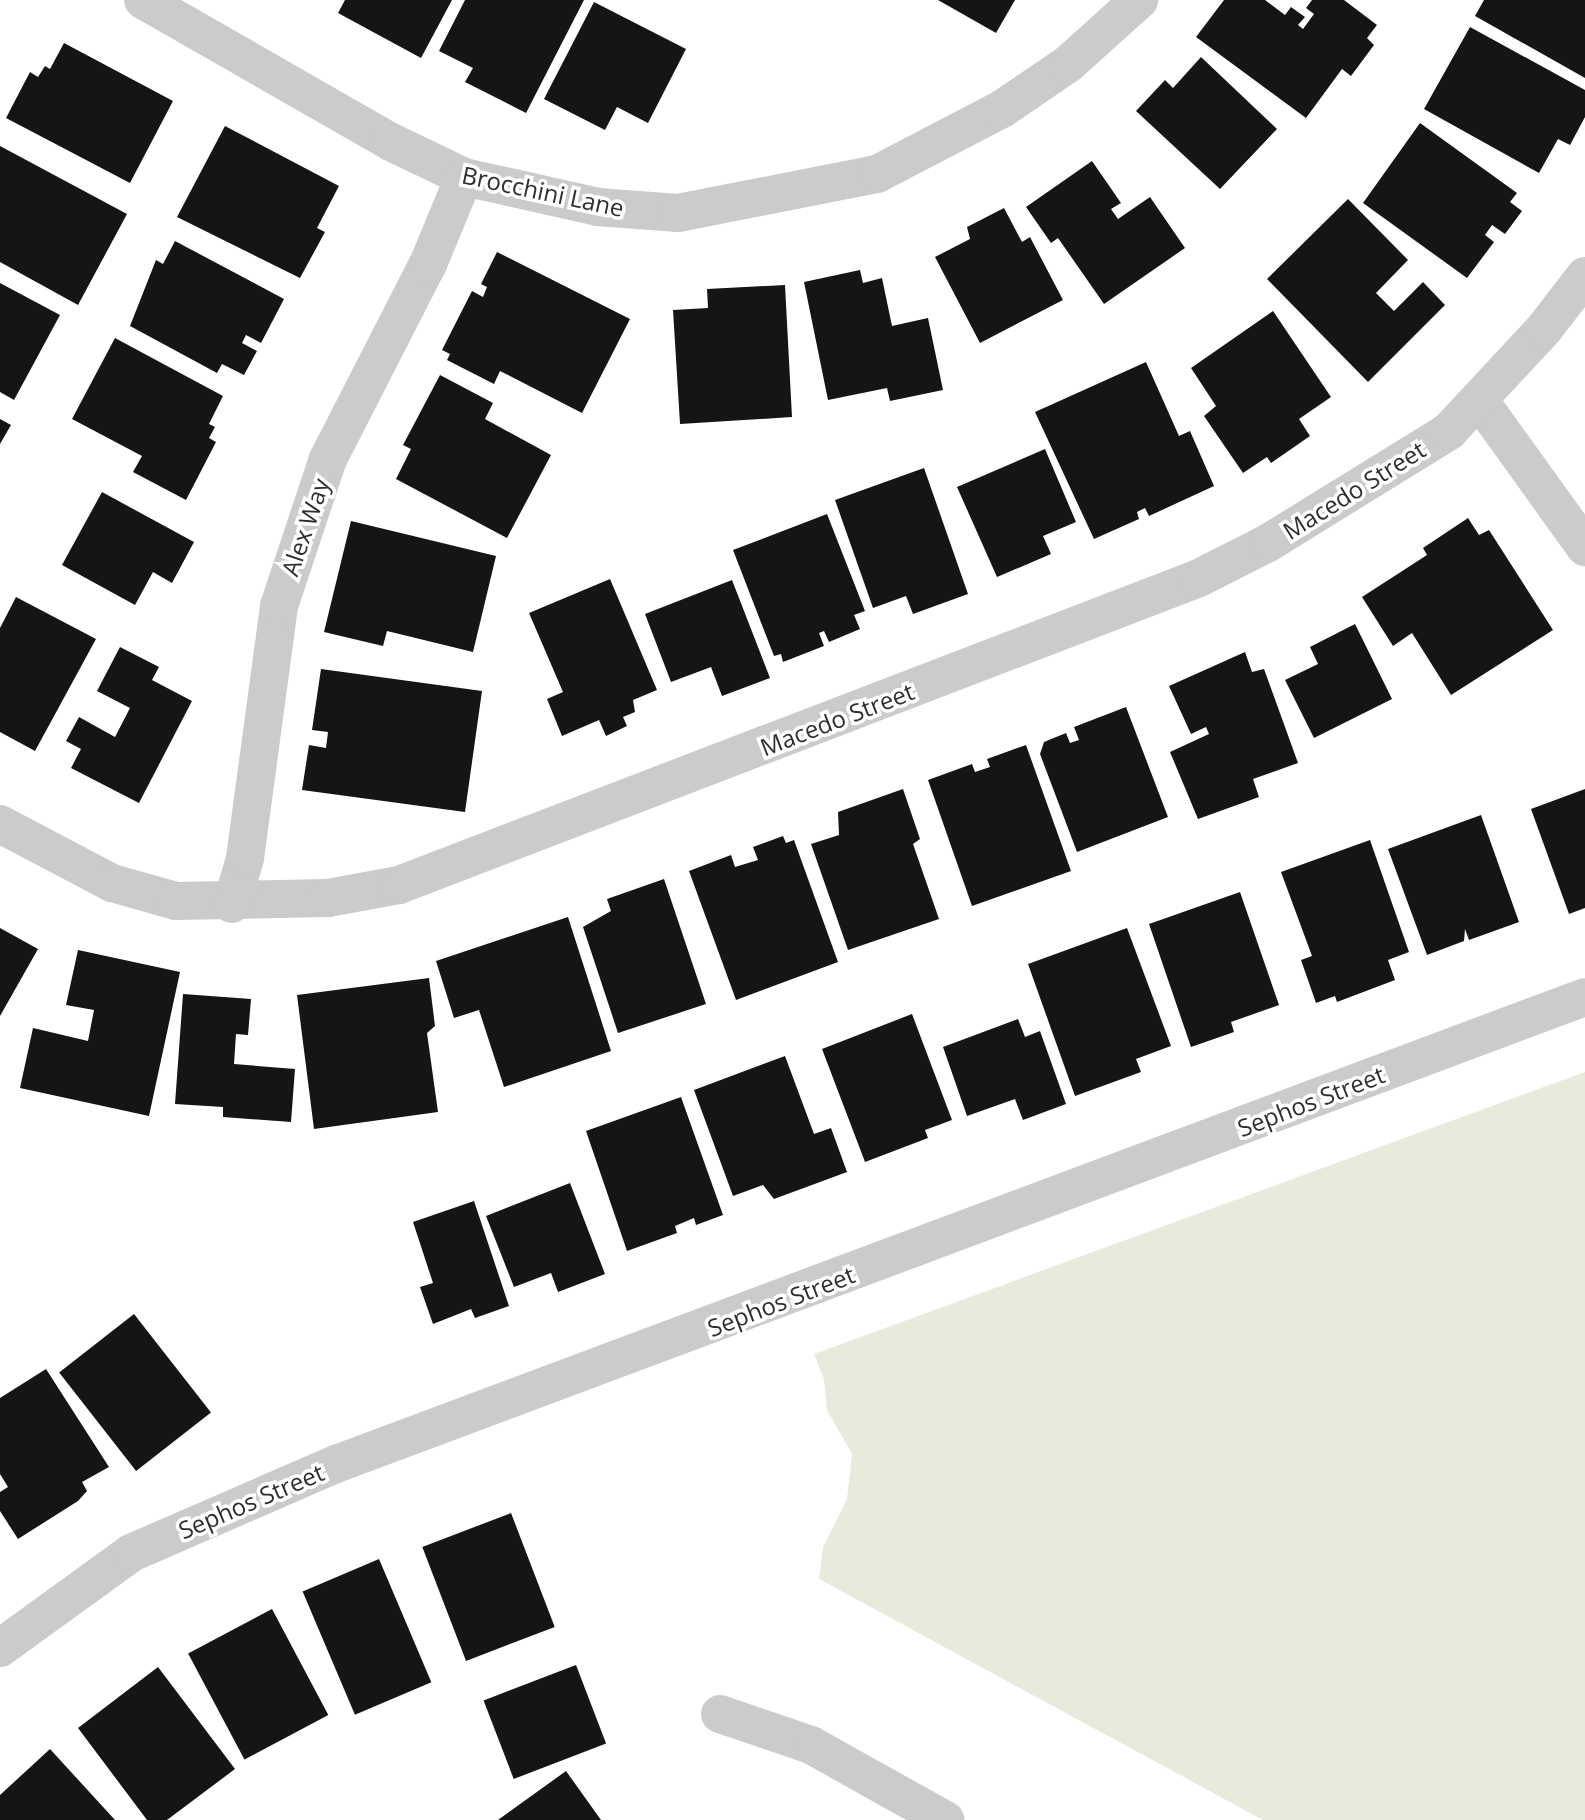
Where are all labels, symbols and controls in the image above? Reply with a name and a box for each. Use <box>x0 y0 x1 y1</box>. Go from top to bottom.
street label: Brocchini Lane <box>460 160 626 222</box>
street label: Macedo Street <box>1278 435 1430 545</box>
street label: Alex Way <box>275 475 335 579</box>
street label: Macedo Street <box>756 676 918 762</box>
street label: Sephos Street <box>1233 1060 1389 1142</box>
street label: Sephos Street <box>703 1260 859 1342</box>
street label: Sephos Street <box>174 1457 328 1545</box>

